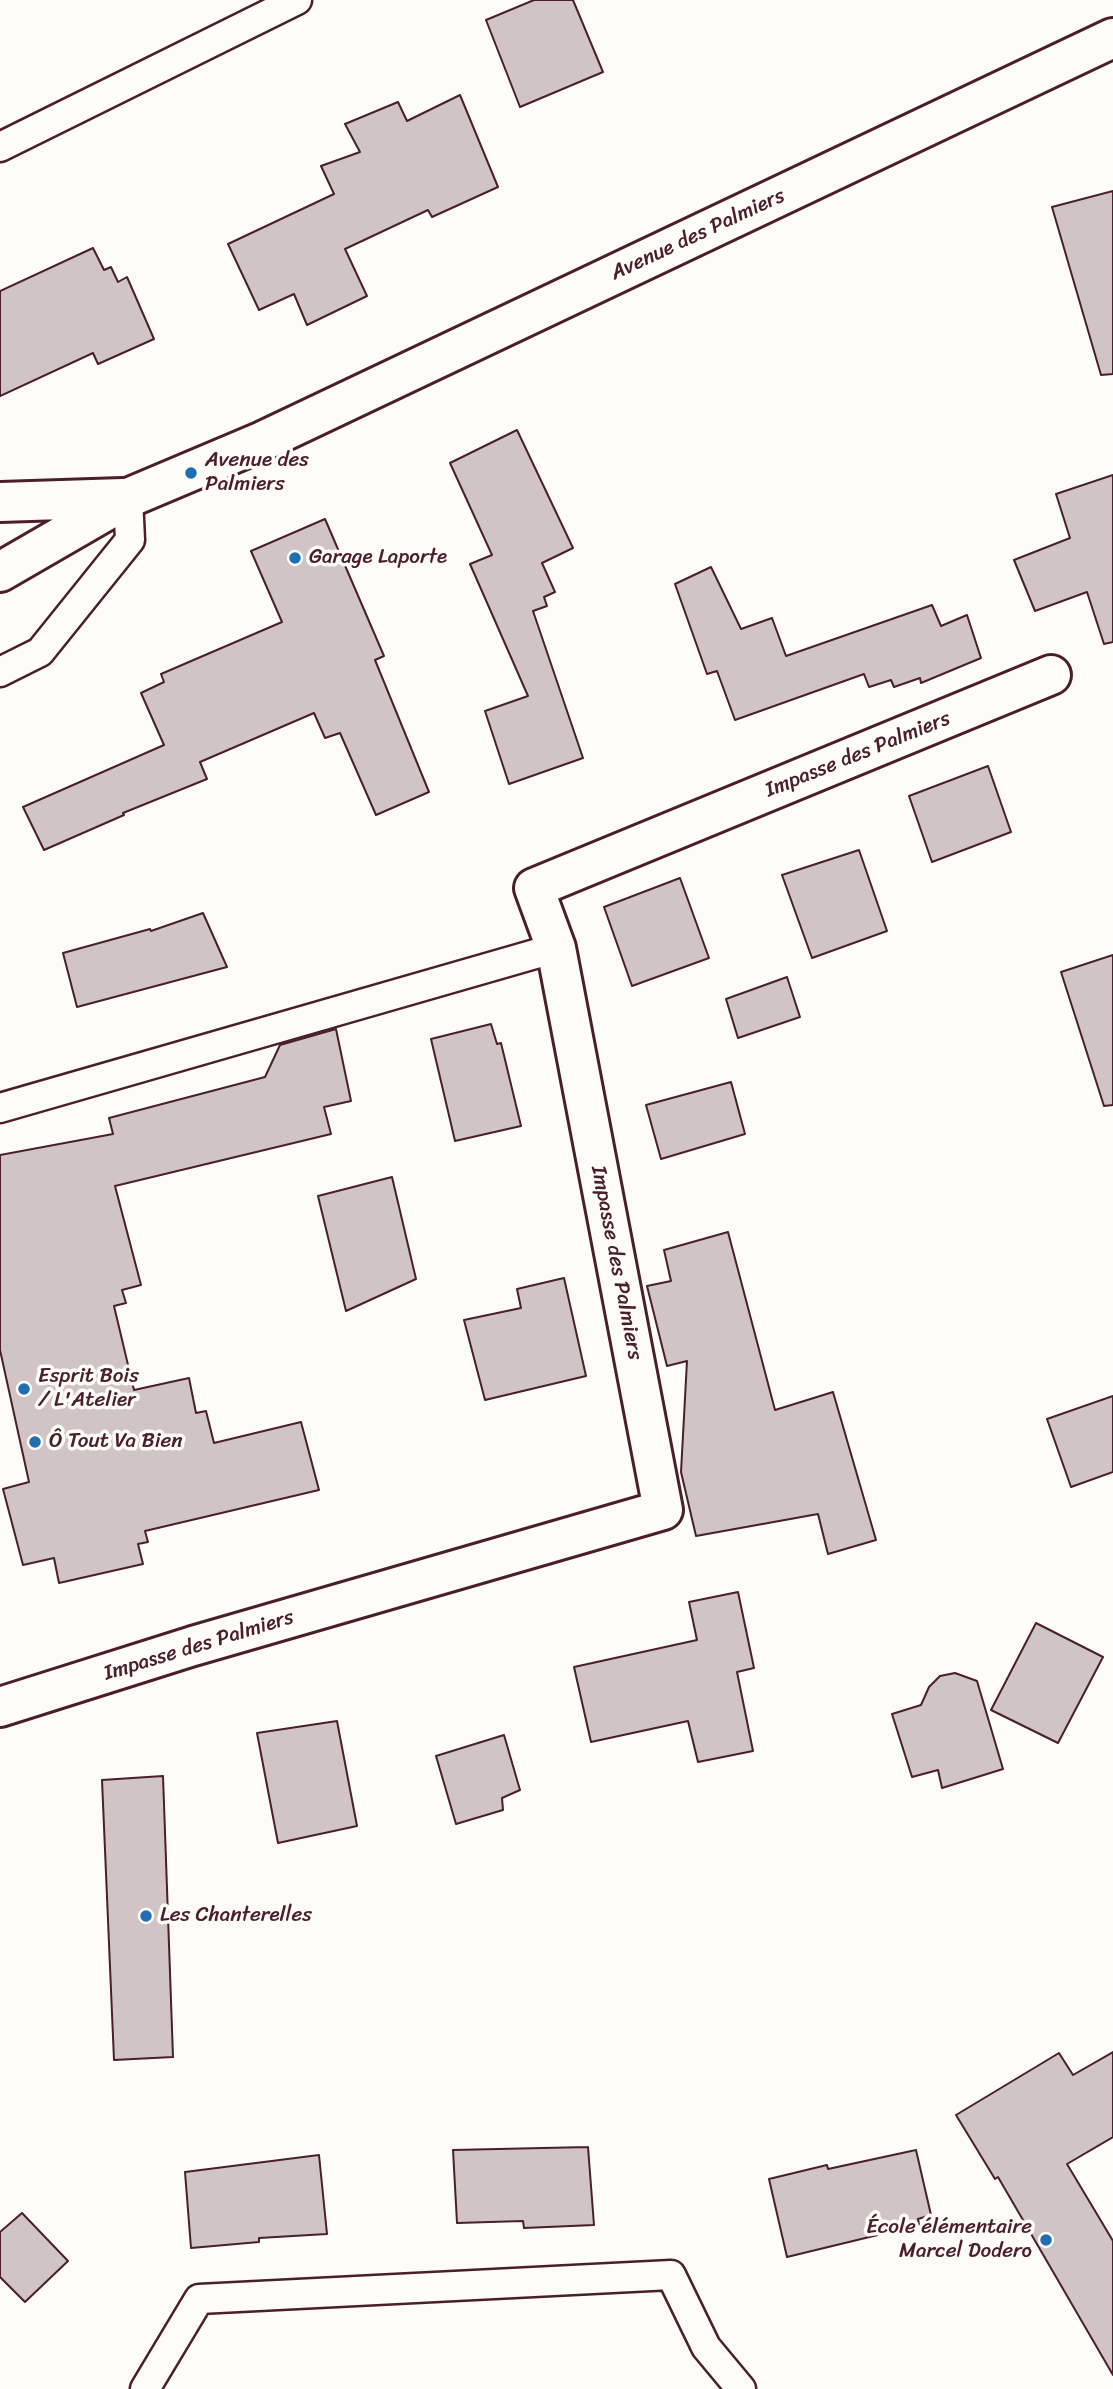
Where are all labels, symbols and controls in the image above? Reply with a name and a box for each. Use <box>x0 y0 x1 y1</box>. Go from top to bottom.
street label: Avenue des Palmiers <box>607 184 789 286</box>
place label: Avenue des Palmiers <box>205 448 309 498</box>
marker: Avenue des Palmiers <box>183 465 199 481</box>
place label: Garage Laporte <box>309 545 447 571</box>
marker: Garage Laporte <box>287 550 303 566</box>
street label: Impasse des Palmiers <box>762 706 954 804</box>
street label: Impasse des Palmiers <box>585 1164 647 1362</box>
place label: Esprit Bois / L'Atelier <box>38 1364 139 1414</box>
marker: Esprit Bois / L'Atelier <box>16 1381 32 1397</box>
place label: Ô Tout Va Bien <box>49 1429 183 1455</box>
marker: Ô Tout Va Bien <box>27 1434 43 1450</box>
street label: Impasse des Palmiers <box>101 1605 297 1687</box>
place label: Les Chanterelles <box>160 1903 312 1929</box>
marker: Les Chanterelles <box>138 1908 154 1924</box>
place label: École élémentaire Marcel Dodero <box>866 2215 1032 2265</box>
marker: École élémentaire Marcel Dodero <box>1038 2232 1054 2248</box>

